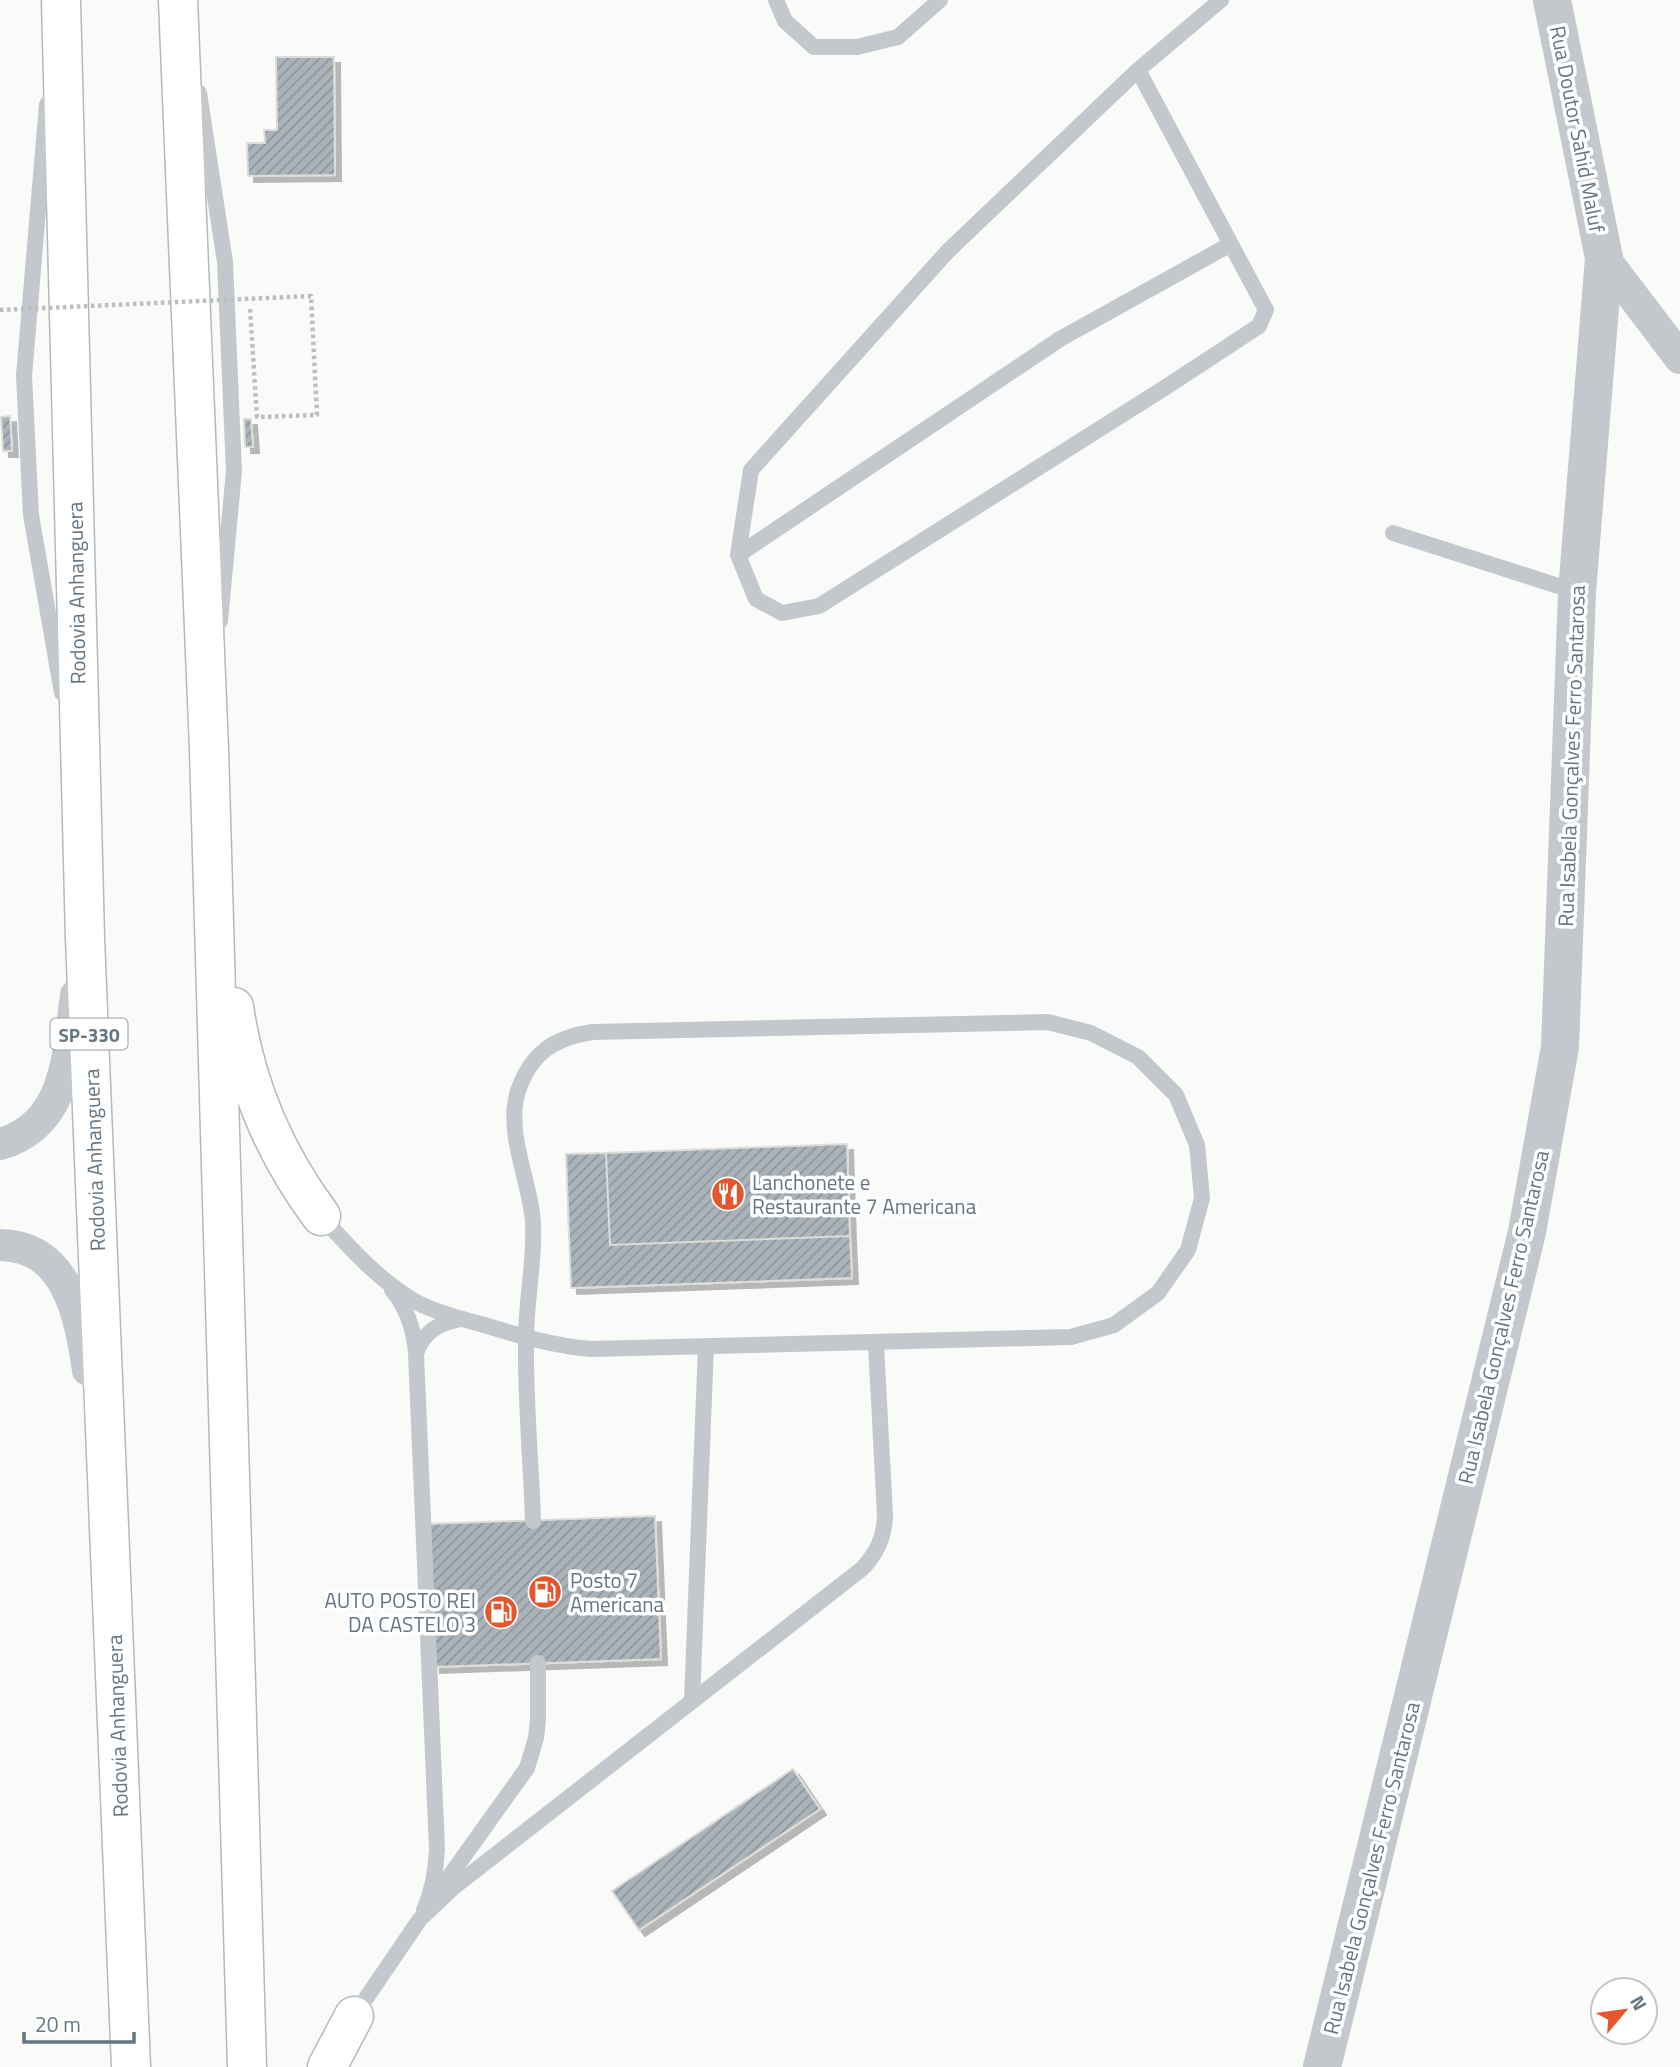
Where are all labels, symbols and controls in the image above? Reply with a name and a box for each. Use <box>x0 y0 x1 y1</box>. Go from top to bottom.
street label: Rua Doutor Sahid Maluf <box>1542 23 1614 235</box>
street label: Rodovia Anhanguera <box>58 501 94 685</box>
street label: Rua Isabela Gonçalves Ferro Santarosa <box>1549 584 1593 927</box>
road number: SP-330 <box>50 1018 128 1050</box>
street label: Rodovia Anhanguera <box>75 1068 113 1252</box>
street label: Rua Isabela Gonçalves Ferro Santarosa <box>1449 1146 1557 1487</box>
place label: Lanchonete e Restaurante 7 Americana <box>752 1166 977 1222</box>
restaurant icon: Lanchonete e Restaurante 7 Americana <box>709 1175 747 1213</box>
place label: Posto 7 Americana <box>570 1564 664 1620</box>
fuel station icon: Posto 7 Americana <box>526 1573 564 1611</box>
place label: AUTO POSTO REI DA CASTELO 3 <box>324 1584 476 1640</box>
fuel station icon: AUTO POSTO REI DA CASTELO 3 <box>482 1593 520 1631</box>
street label: Rodovia Anhanguera <box>98 1634 136 1818</box>
street label: Rua Isabela Gonçalves Ferro Santarosa <box>1314 1698 1428 2038</box>
north arrow <box>1589 1976 1659 2046</box>
text: N <box>1623 1990 1655 2015</box>
scale bar <box>24 2000 135 2044</box>
text: 20 m <box>35 2008 81 2040</box>

